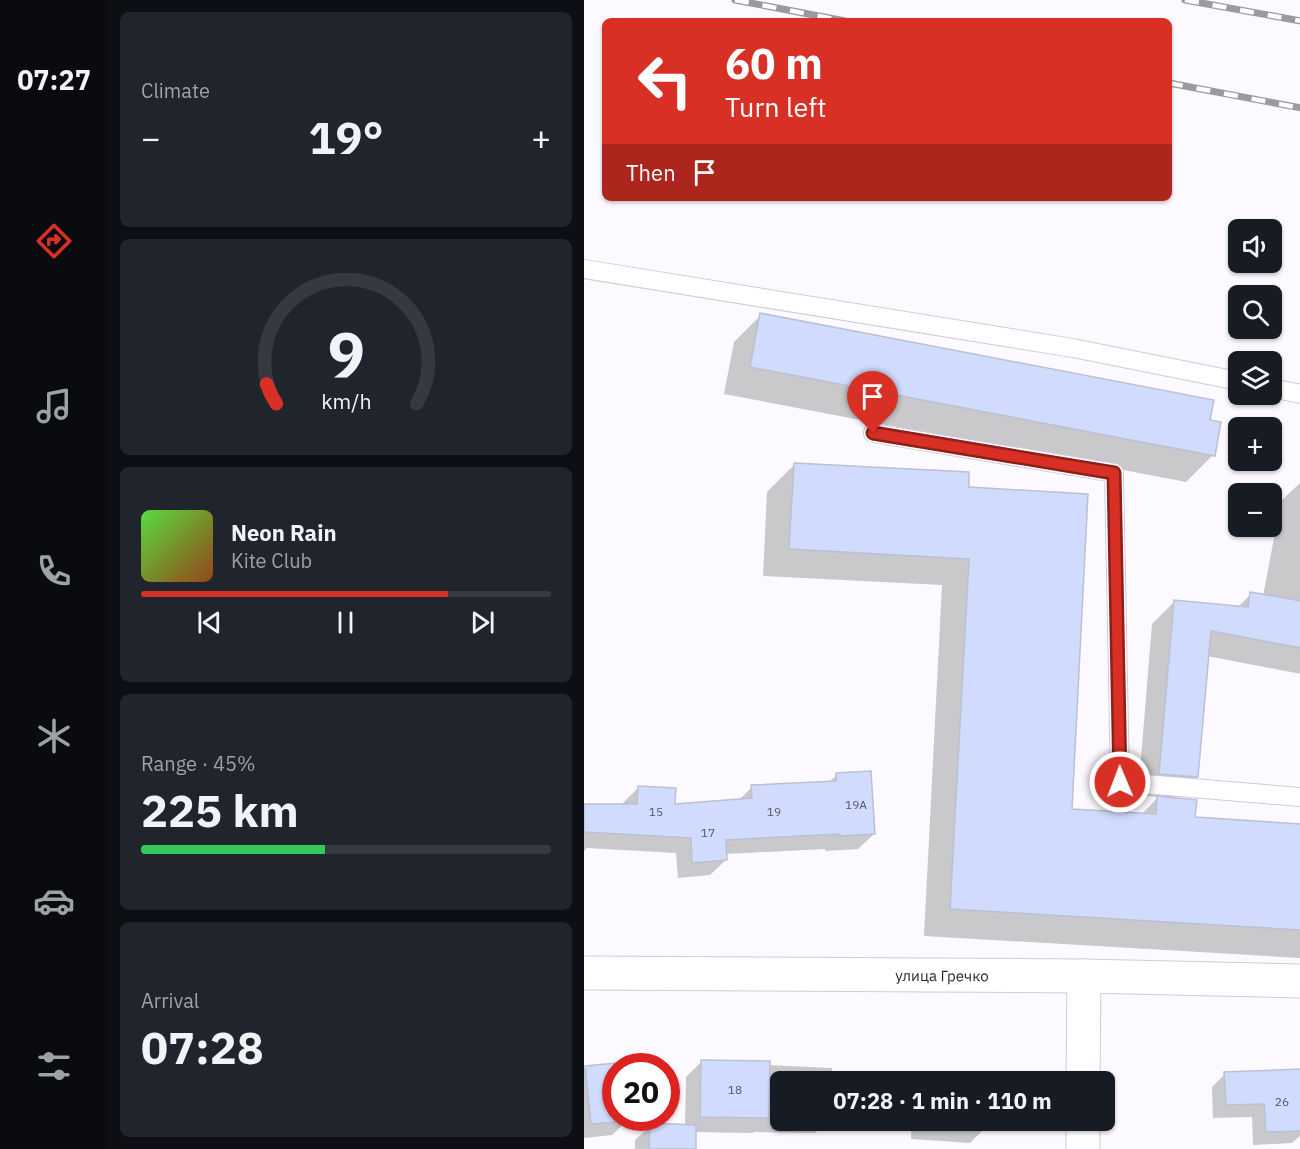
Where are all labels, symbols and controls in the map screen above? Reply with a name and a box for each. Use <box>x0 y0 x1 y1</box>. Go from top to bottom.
text: 60 m <box>725 36 823 91</box>
icon: left <box>626 42 704 120</box>
text: 07:27 <box>17 62 91 97</box>
text: Climate <box>141 77 210 104</box>
text: Turn left <box>725 89 826 124</box>
text: 19° <box>308 108 384 166</box>
text: − <box>141 116 161 159</box>
text: + <box>531 116 551 159</box>
icon: arrive <box>688 156 721 189</box>
text: Then <box>626 158 676 187</box>
map controls <box>1228 219 1282 537</box>
button: sound <box>1228 219 1282 273</box>
icon: directions <box>33 220 75 262</box>
button: search <box>1228 285 1282 339</box>
text: 9 <box>327 314 365 395</box>
button: layers <box>1228 351 1282 405</box>
pin <box>847 371 898 433</box>
icon: arrive <box>856 380 889 413</box>
icon: music <box>33 385 75 427</box>
text: km/h <box>321 388 371 416</box>
button: + <box>1228 417 1282 471</box>
button: − <box>1228 483 1282 537</box>
text: Neon Rain <box>231 518 337 547</box>
text: Kite Club <box>231 547 312 574</box>
icon: phone <box>33 550 75 592</box>
icon: previous <box>193 606 226 639</box>
icon: pause <box>329 606 362 639</box>
icon: next <box>466 606 499 639</box>
icon: climate <box>33 715 75 757</box>
text: Range · 45% <box>141 750 256 777</box>
position arrow <box>1088 750 1152 814</box>
text: 225 km <box>141 781 299 839</box>
house number: 19А <box>845 797 867 812</box>
house number: 15 <box>649 804 663 819</box>
house number: 19 <box>767 804 781 819</box>
house number: 17 <box>701 825 715 840</box>
icon: car <box>33 880 75 922</box>
street label: улица Гречко <box>895 965 989 985</box>
text: Arrival <box>141 987 199 1014</box>
text: 07:28 <box>141 1018 264 1076</box>
icon: filters <box>33 1045 75 1087</box>
speed limit sign: 20 <box>602 1053 680 1131</box>
house number: 18 <box>728 1082 742 1097</box>
text: 07:28 · 1 min · 110 m <box>833 1086 1052 1115</box>
house number: 26 <box>1275 1094 1289 1109</box>

